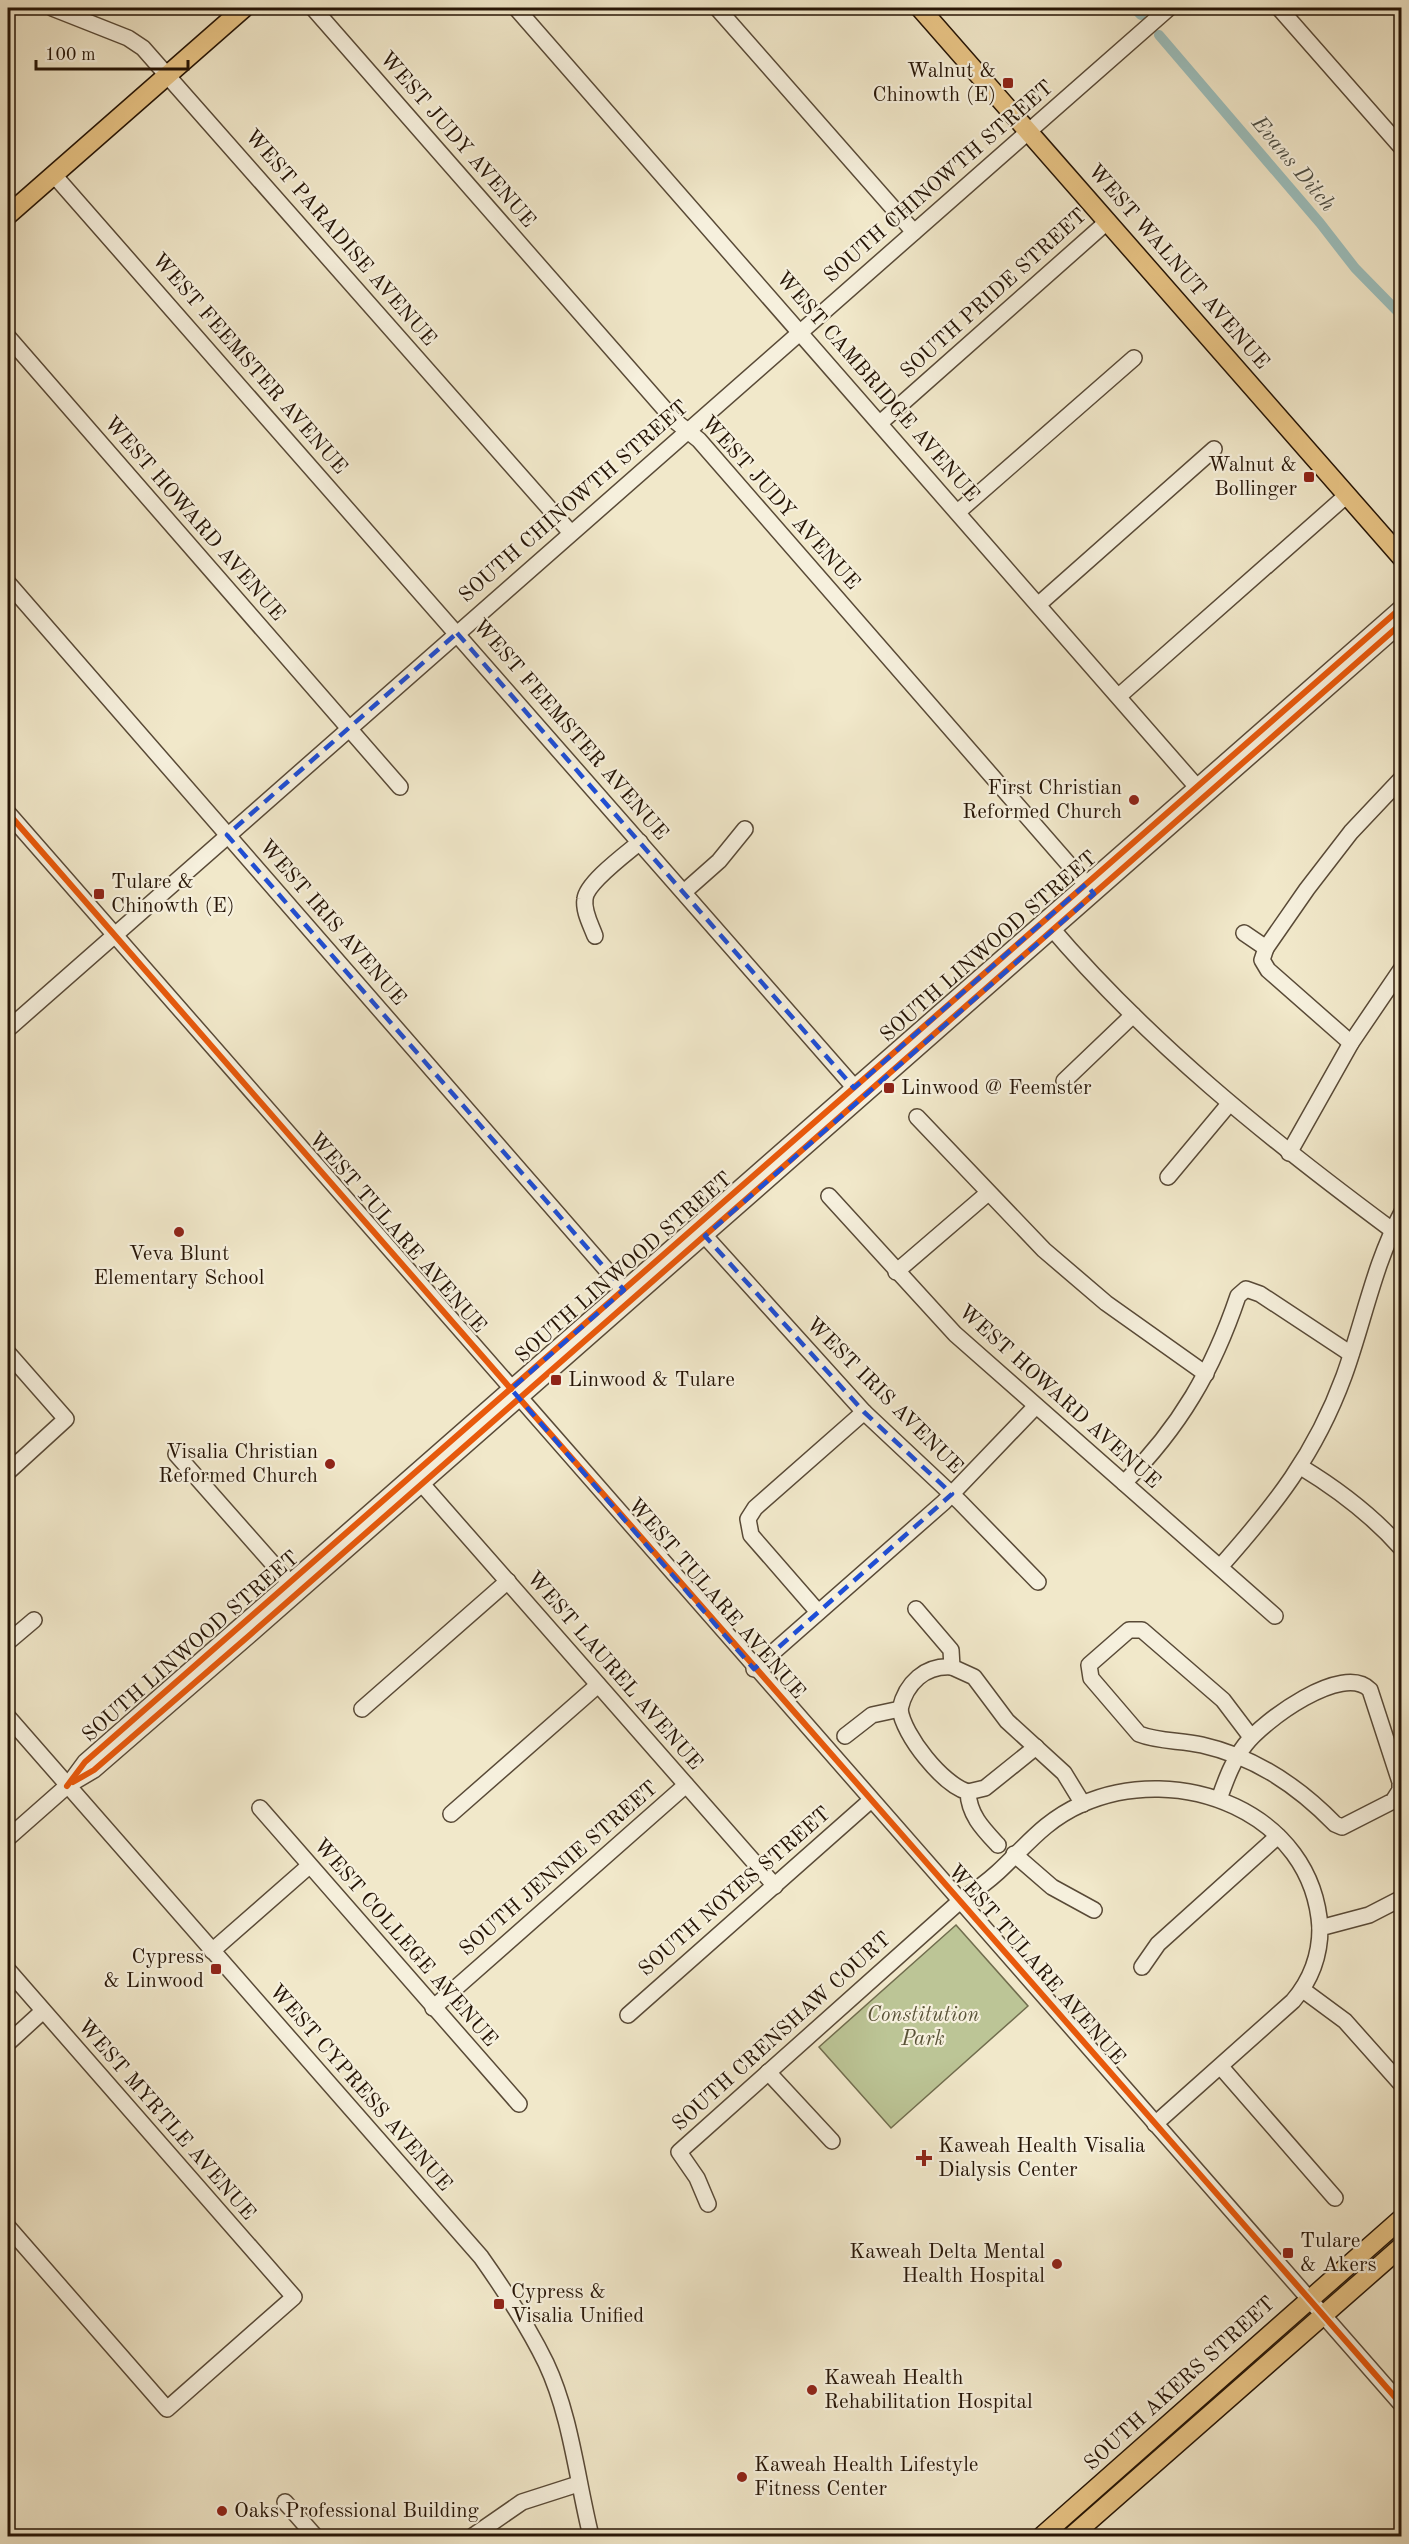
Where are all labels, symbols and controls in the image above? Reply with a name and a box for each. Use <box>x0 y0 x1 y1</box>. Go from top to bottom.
scale bar <box>36 33 188 71</box>
text: 100 m <box>45 46 96 64</box>
street label: WEST JUDY AVENUE <box>375 48 539 232</box>
place label: Walnut & Chinowth (E) <box>872 61 996 106</box>
marker: Walnut & Chinowth (E) <box>1001 76 1015 90</box>
street label: SOUTH CHINOWTH STREET <box>820 77 1058 287</box>
water label: Evans Ditch <box>1246 111 1339 216</box>
street label: WEST PARADISE AVENUE <box>241 126 439 350</box>
street label: WEST WALNUT AVENUE <box>1083 160 1273 374</box>
street label: SOUTH PRIDE STREET <box>897 205 1091 383</box>
street label: WEST FEEMSTER AVENUE <box>147 249 351 479</box>
street label: WEST CAMBRIDGE AVENUE <box>772 268 982 506</box>
street label: SOUTH CHINOWTH STREET <box>455 397 693 607</box>
street label: WEST JUDY AVENUE <box>697 412 863 594</box>
street label: WEST HOWARD AVENUE <box>100 413 288 625</box>
place label: Walnut & Bollinger <box>1208 455 1297 500</box>
marker: Walnut & Bollinger <box>1302 470 1316 484</box>
street label: WEST FEEMSTER AVENUE <box>468 615 672 845</box>
place label: First Christian Reformed Church <box>962 778 1122 823</box>
marker: First Christian Reformed Church <box>1127 793 1141 807</box>
street label: WEST IRIS AVENUE <box>255 836 409 1010</box>
street label: SOUTH LINWOOD STREET <box>877 847 1101 1047</box>
place label: Tulare & Chinowth (E) <box>111 872 235 917</box>
marker: Tulare & Chinowth (E) <box>92 887 106 901</box>
place label: Linwood @ Feemster <box>901 1078 1092 1099</box>
marker: Linwood @ Feemster <box>882 1081 896 1095</box>
street label: WEST TULARE AVENUE <box>304 1129 490 1337</box>
street label: SOUTH LINWOOD STREET <box>512 1168 736 1368</box>
marker: Veva Blunt Elementary School <box>172 1225 186 1239</box>
place label: Veva Blunt Elementary School <box>94 1244 265 1289</box>
street label: WEST HOWARD AVENUE <box>954 1301 1164 1493</box>
street label: WEST IRIS AVENUE <box>802 1314 966 1478</box>
place label: Linwood & Tulare <box>568 1370 735 1391</box>
marker: Linwood & Tulare <box>549 1373 563 1387</box>
place label: Visalia Christian Reformed Church <box>158 1442 318 1487</box>
marker: Visalia Christian Reformed Church <box>323 1457 337 1471</box>
street label: WEST TULARE AVENUE <box>623 1495 809 1703</box>
street label: SOUTH LINWOOD STREET <box>79 1547 303 1747</box>
street label: WEST LAUREL AVENUE <box>522 1568 706 1774</box>
street label: SOUTH JENNIE STREET <box>456 1777 662 1961</box>
street label: SOUTH NOYES STREET <box>635 1803 835 1981</box>
street label: WEST COLLEGE AVENUE <box>309 1835 501 2051</box>
street label: WEST TULARE AVENUE <box>943 1861 1129 2069</box>
street label: SOUTH CRENSHAW COURT <box>669 1929 895 2135</box>
place label: Cypress & Linwood <box>103 1947 204 1992</box>
marker: Cypress & Linwood <box>209 1962 223 1976</box>
street label: WEST CYPRESS AVENUE <box>265 1981 455 2195</box>
park label: Constitution Park <box>867 2005 979 2050</box>
street label: WEST MYRTLE AVENUE <box>73 2016 259 2224</box>
place label: Kaweah Health Visalia Dialysis Center <box>938 2136 1145 2181</box>
marker: Kaweah Health Visalia Dialysis Center <box>915 2149 933 2167</box>
place label: Tulare & Akers <box>1300 2231 1377 2276</box>
place label: Kaweah Delta Mental Health Hospital <box>849 2242 1045 2287</box>
marker: Tulare & Akers <box>1281 2246 1295 2260</box>
marker: Kaweah Delta Mental Health Hospital <box>1050 2257 1064 2271</box>
place label: Cypress & Visalia Unified <box>511 2282 644 2327</box>
street label: SOUTH AKERS STREET <box>1081 2293 1279 2475</box>
marker: Cypress & Visalia Unified <box>492 2297 506 2311</box>
place label: Kaweah Health Rehabilitation Hospital <box>824 2368 1033 2413</box>
marker: Kaweah Health Rehabilitation Hospital <box>805 2383 819 2397</box>
place label: Kaweah Health Lifestyle Fitness Center <box>754 2455 979 2500</box>
marker: Kaweah Health Lifestyle Fitness Center <box>735 2470 749 2484</box>
place label: Oaks Professional Building <box>234 2501 479 2522</box>
marker: Oaks Professional Building <box>215 2504 229 2518</box>

